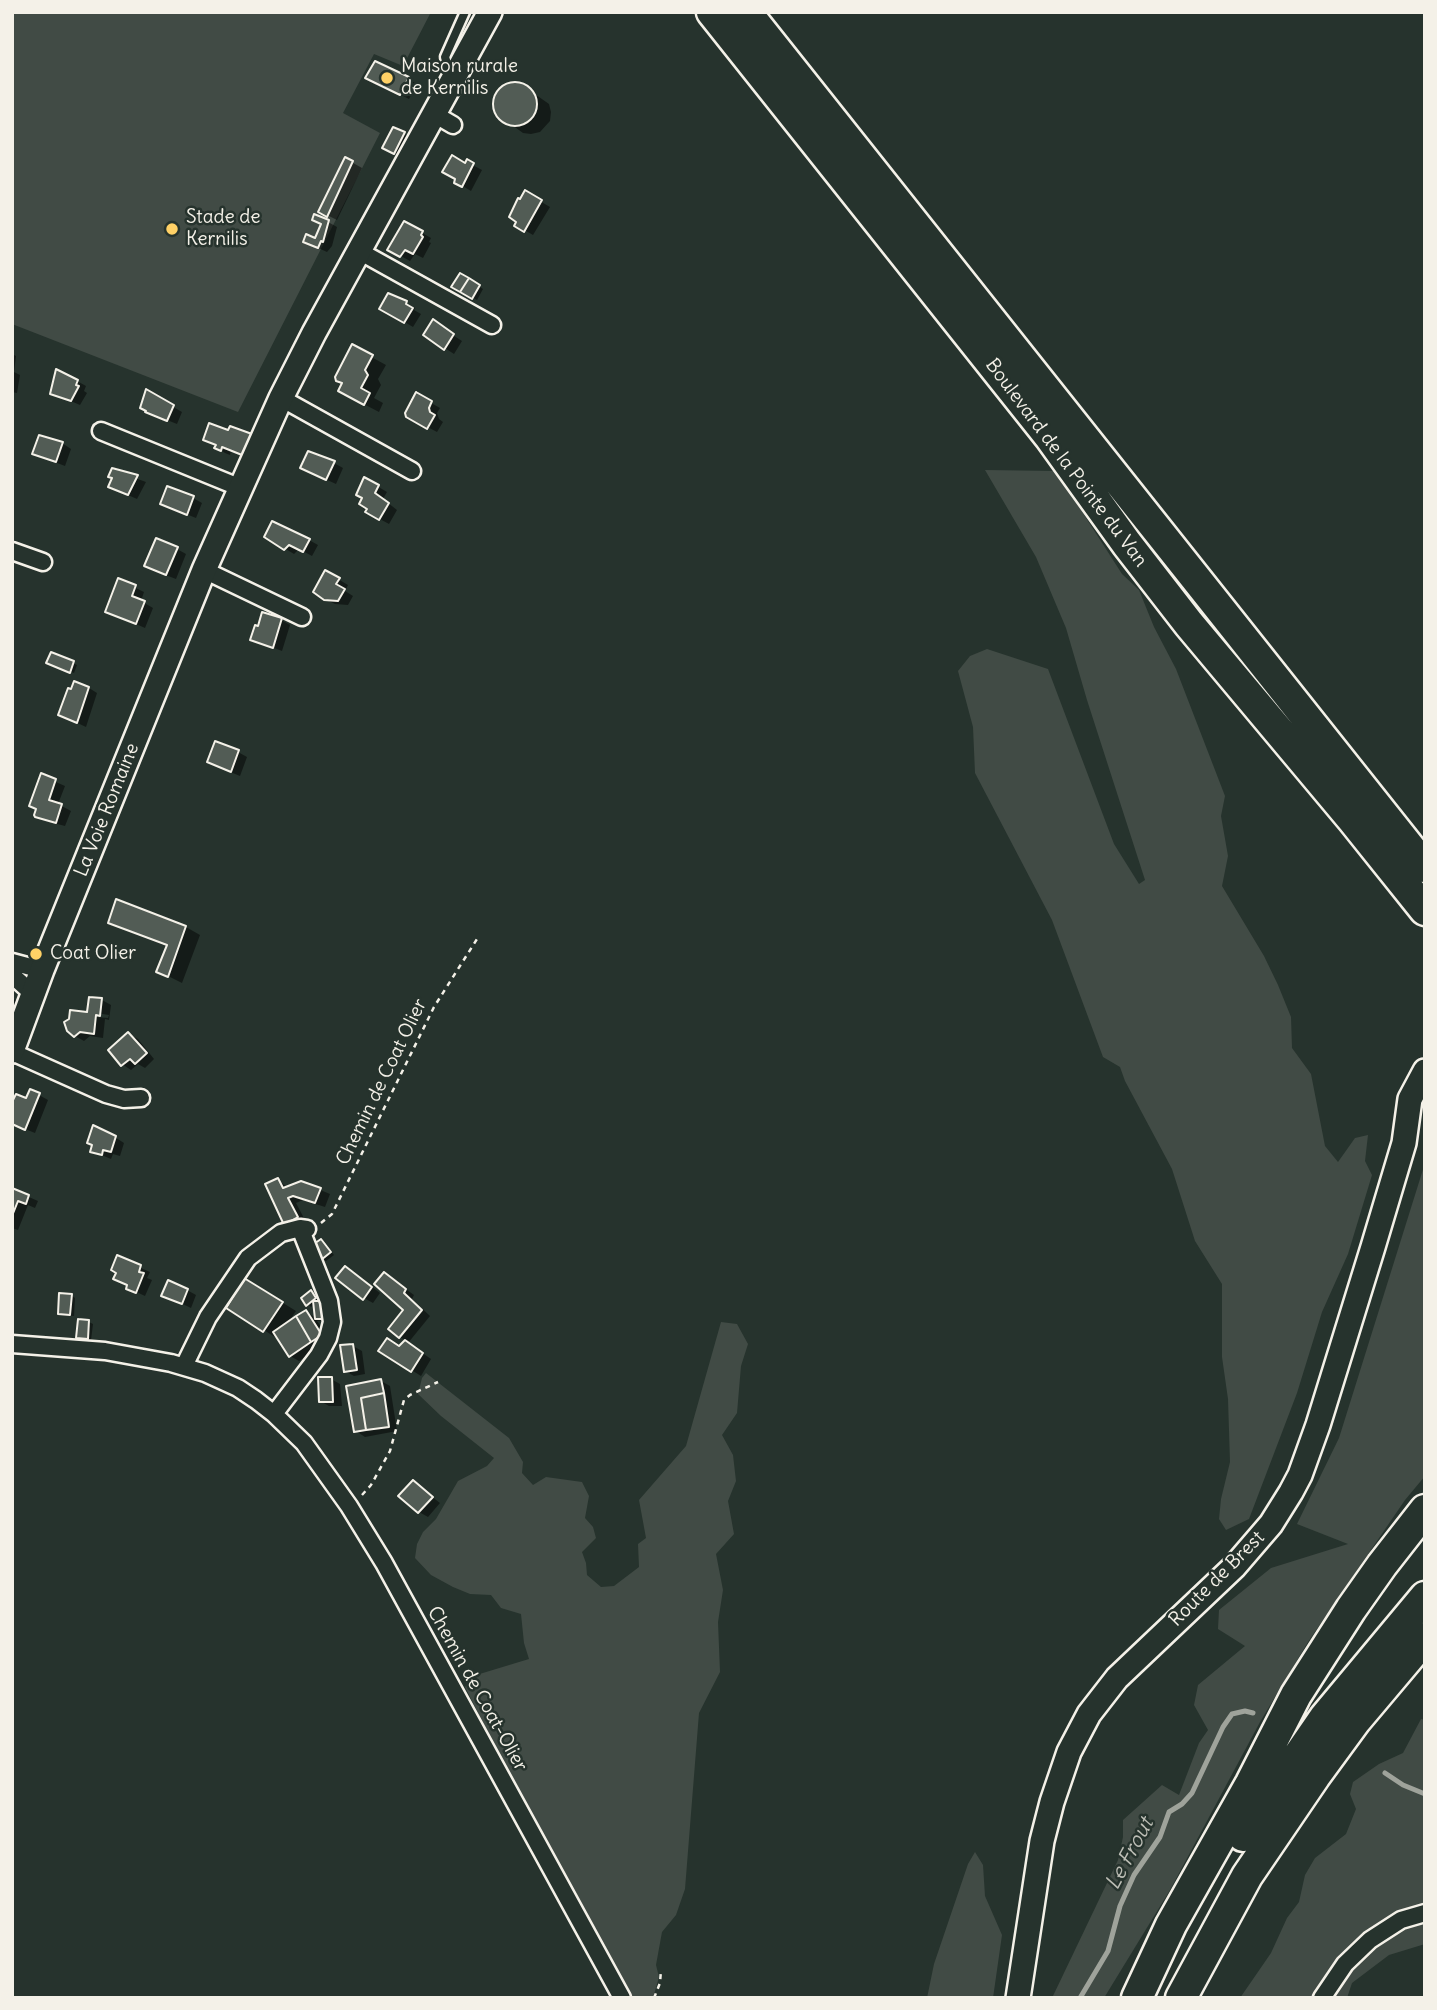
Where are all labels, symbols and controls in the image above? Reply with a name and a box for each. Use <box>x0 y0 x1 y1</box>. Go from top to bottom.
place label: Maison rurale de Kernilis <box>401 56 518 100</box>
marker: Maison rurale de Kernilis <box>379 70 395 86</box>
place label: Stade de Kernilis <box>186 207 261 251</box>
marker: Stade de Kernilis <box>164 221 180 237</box>
street label: Boulevard de la Pointe du Van <box>980 354 1152 572</box>
street label: La Voie Romaine <box>70 740 144 880</box>
place label: Coat Olier <box>50 943 136 965</box>
marker: Coat Olier <box>28 946 44 962</box>
street label: Chemin de Coat Olier <box>332 995 432 1169</box>
street label: Route de Brest <box>1165 1527 1269 1631</box>
street label: Chemin de Coat-Olier <box>422 1602 532 1776</box>
water label: Le Frout <box>1101 1814 1159 1894</box>

